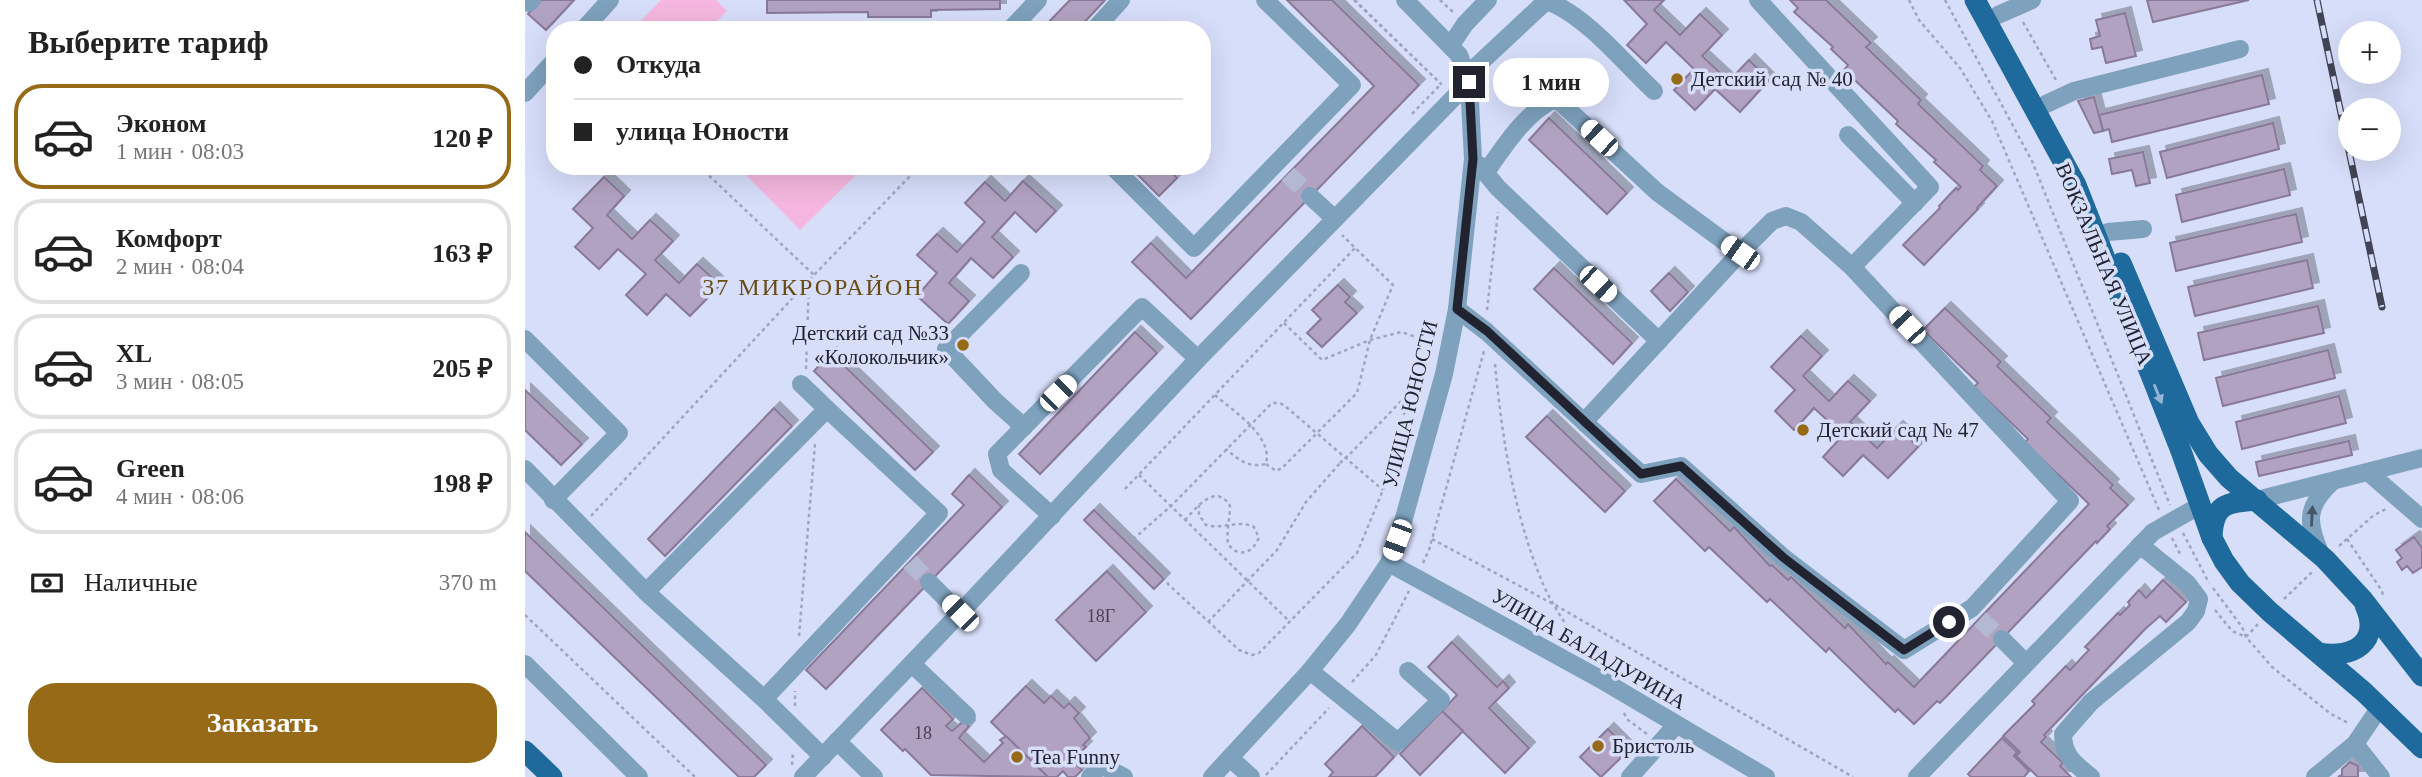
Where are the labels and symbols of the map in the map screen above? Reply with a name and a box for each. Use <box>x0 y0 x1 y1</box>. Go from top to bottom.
callout: 1 мин <box>1493 57 1609 106</box>
route end <box>1453 66 1485 98</box>
place label: Детский сад № 40 <box>1691 67 1853 91</box>
marker: Детский сад № 40 <box>1669 71 1685 87</box>
car <box>1577 116 1622 160</box>
street label: ВОКЗАЛЬНАЯ УЛИЦА <box>2051 159 2158 369</box>
car <box>1717 232 1764 274</box>
car <box>1576 262 1621 306</box>
district label: 37 МИКРОРАЙОН <box>702 274 924 300</box>
car <box>1885 302 1930 348</box>
street label: УЛИЦА ЮНОСТИ <box>1378 318 1442 490</box>
place label: Детский сад №33 «Колокольчик» <box>793 321 949 369</box>
marker: Детский сад №33 «Колокольчик» <box>955 337 971 353</box>
car <box>1036 371 1081 415</box>
one-way arrow <box>2153 384 2164 405</box>
place label: Детский сад № 47 <box>1817 418 1979 442</box>
marker: Детский сад № 47 <box>1795 422 1811 438</box>
one-way arrow <box>2307 505 2318 527</box>
car <box>1380 517 1415 563</box>
street label: УЛИЦА БАЛАДУРИНА <box>1488 583 1691 715</box>
car <box>938 591 983 635</box>
house number: 18Г <box>1087 606 1115 626</box>
route start <box>1933 606 1965 638</box>
house number: 18 <box>914 723 932 743</box>
place label: Бристоль <box>1612 734 1694 758</box>
marker: Бристоль <box>1590 738 1606 754</box>
place label: Tea Funny <box>1031 745 1120 769</box>
marker: Tea Funny <box>1009 749 1025 765</box>

